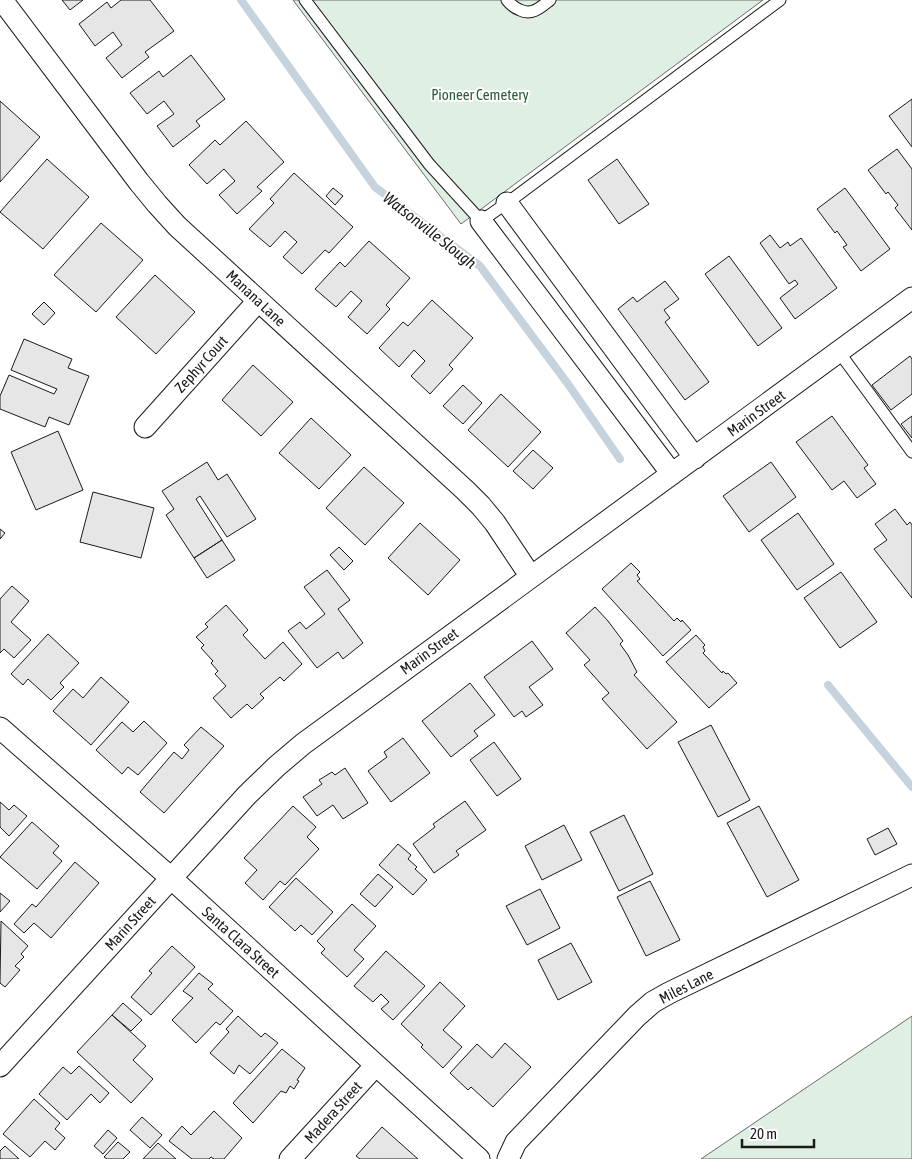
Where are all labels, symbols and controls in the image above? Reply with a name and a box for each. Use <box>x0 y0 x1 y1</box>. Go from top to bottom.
park label: Pioneer Cemetery <box>431 86 529 103</box>
water label: Watsonville Slough <box>379 188 480 273</box>
street label: Manana Lane <box>223 266 289 330</box>
street label: Zephyr Court <box>171 332 231 396</box>
street label: Marin Street <box>724 386 788 440</box>
street label: Marin Street <box>397 624 461 678</box>
street label: Marin Street <box>101 892 159 954</box>
street label: Santa Clara Street <box>199 903 283 981</box>
street label: Miles Lane <box>656 965 716 1007</box>
street label: Madera Street <box>301 1078 365 1146</box>
scale bar <box>742 1116 814 1148</box>
text: 20 m <box>750 1125 777 1142</box>

